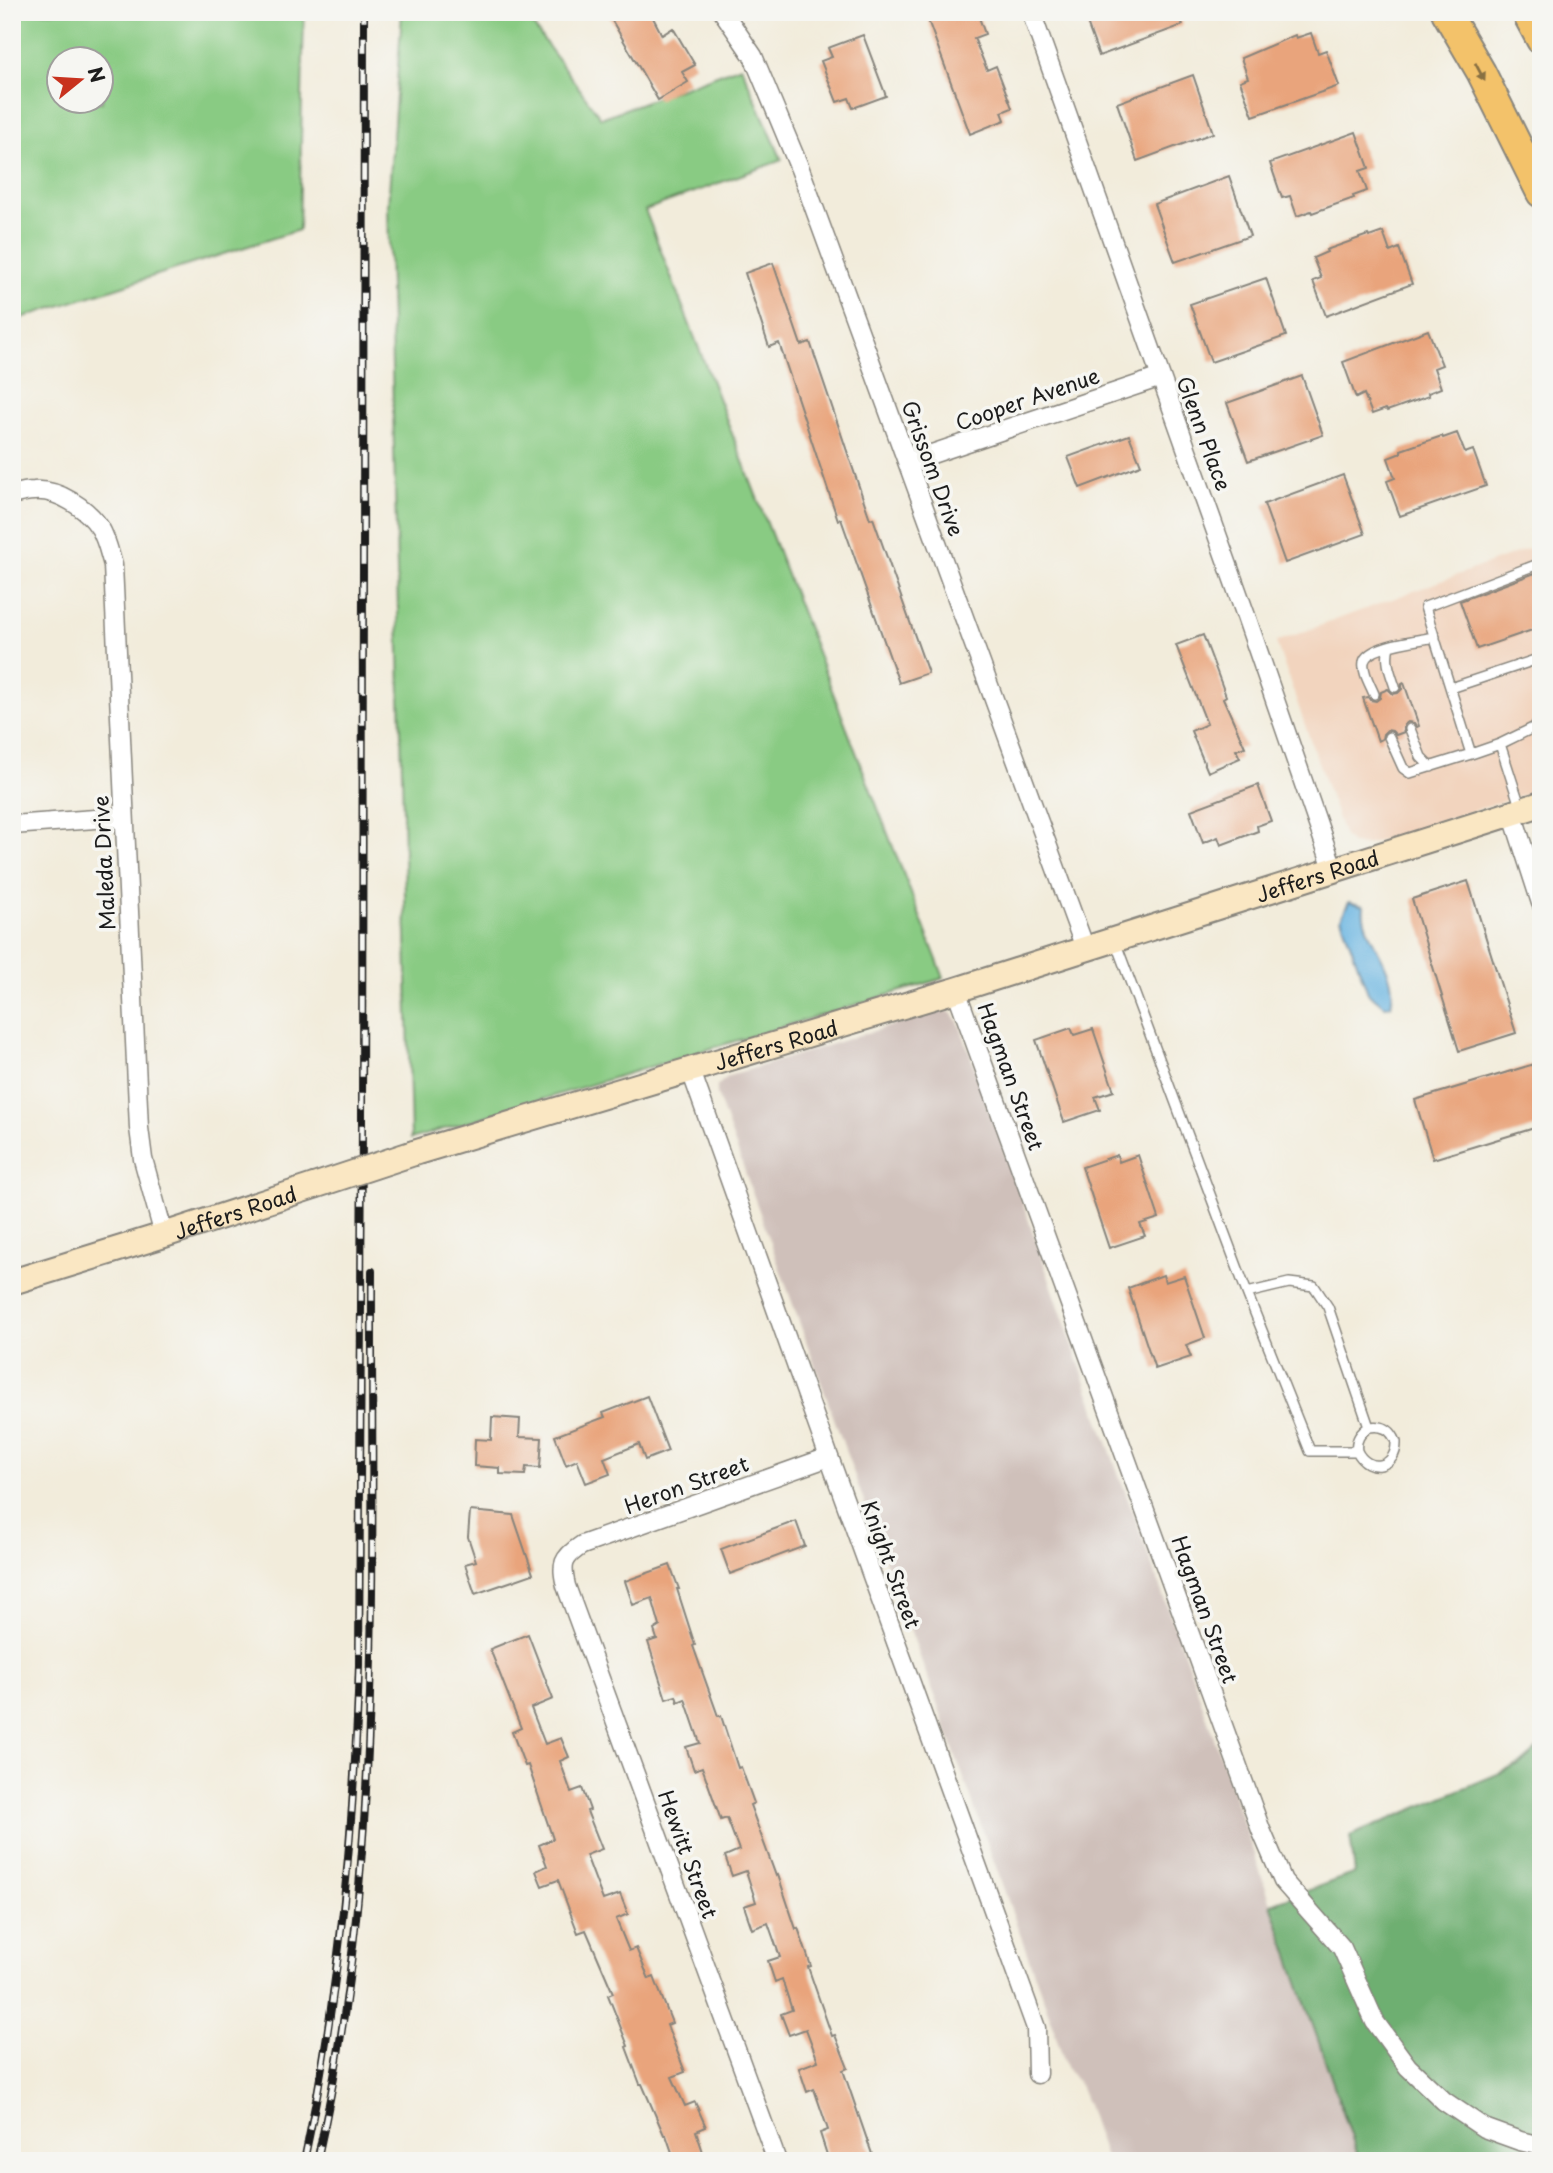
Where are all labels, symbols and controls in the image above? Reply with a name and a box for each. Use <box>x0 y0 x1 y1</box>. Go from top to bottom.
north arrow <box>46 46 116 116</box>
one-way arrow <box>1474 62 1486 81</box>
text: N <box>81 63 113 86</box>
street label: Cooper Avenue <box>951 358 1103 438</box>
street label: Glenn Place <box>1169 371 1241 495</box>
street label: Grissom Drive <box>895 396 973 540</box>
street label: Maleda Drive <box>83 795 123 931</box>
street label: Jeffers Road <box>1252 841 1383 910</box>
street label: Hagman Street <box>970 998 1054 1154</box>
street label: Jeffers Road <box>710 1010 842 1078</box>
street label: Jeffers Road <box>170 1177 301 1247</box>
street label: Heron Street <box>619 1447 753 1521</box>
street label: Knight Street <box>854 1495 930 1633</box>
street label: Hagman Street <box>1164 1531 1248 1687</box>
street label: Hewitt Street <box>651 1785 727 1923</box>

